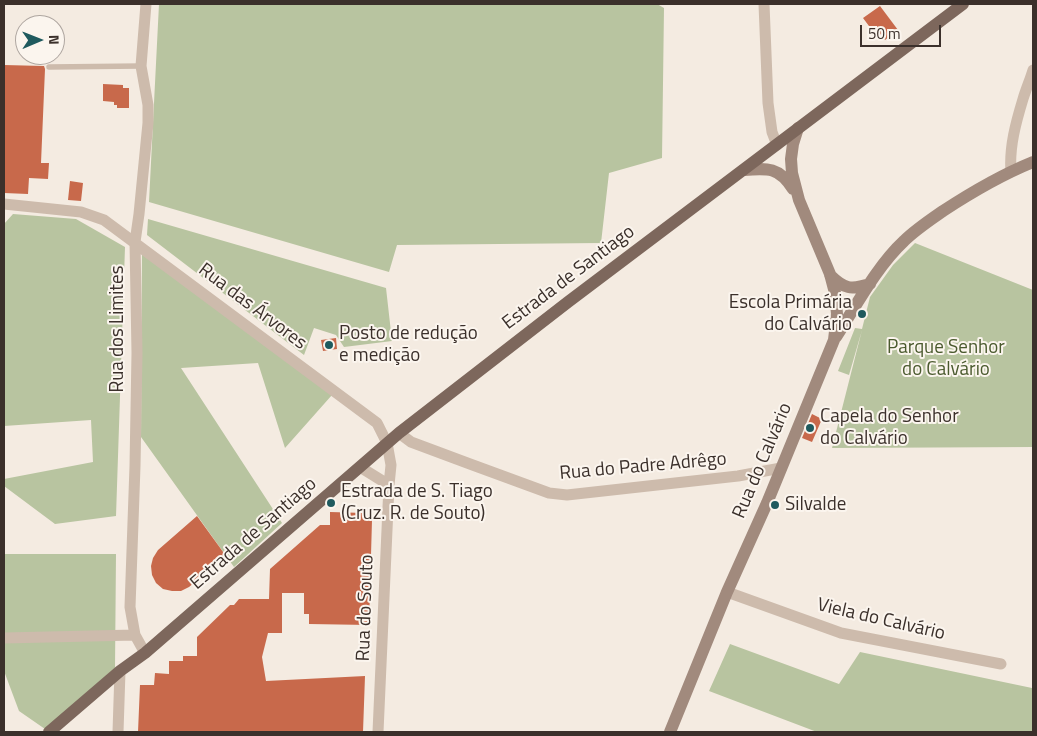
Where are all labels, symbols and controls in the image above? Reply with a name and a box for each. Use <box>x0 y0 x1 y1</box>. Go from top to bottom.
north arrow <box>15 15 65 65</box>
scale bar <box>862 15 943 47</box>
text: 50 m <box>868 22 901 45</box>
text: N <box>44 35 65 45</box>
street label: Estrada de Santiago <box>498 221 640 335</box>
street label: Rua das Árvores <box>193 259 311 355</box>
street label: Rua dos Limites <box>107 266 129 392</box>
place label: Escola Primária do Calvário <box>729 292 852 336</box>
marker: Escola Primária do Calvário <box>856 308 868 320</box>
place label: Posto de redução e medição <box>339 323 478 367</box>
park label: Parque Senhor do Calvário <box>887 337 1005 381</box>
marker: Posto de redução e medição <box>323 339 335 351</box>
street label: Rua do Calvário <box>728 400 798 522</box>
place label: Capela do Senhor do Calvário <box>820 406 959 450</box>
marker: Capela do Senhor do Calvário <box>804 422 816 434</box>
street label: Rua do Padre Adrêgo <box>559 448 727 486</box>
street label: Estrada de Santiago <box>186 473 322 595</box>
place label: Estrada de S. Tiago (Cruz. R. de Souto) <box>341 481 493 525</box>
place label: Silvalde <box>785 494 846 516</box>
marker: Estrada de S. Tiago (Cruz. R. de Souto) <box>325 497 337 509</box>
marker: Silvalde <box>769 499 781 511</box>
street label: Rua do Souto <box>353 554 379 662</box>
street label: Viela do Calvário <box>815 594 947 646</box>

